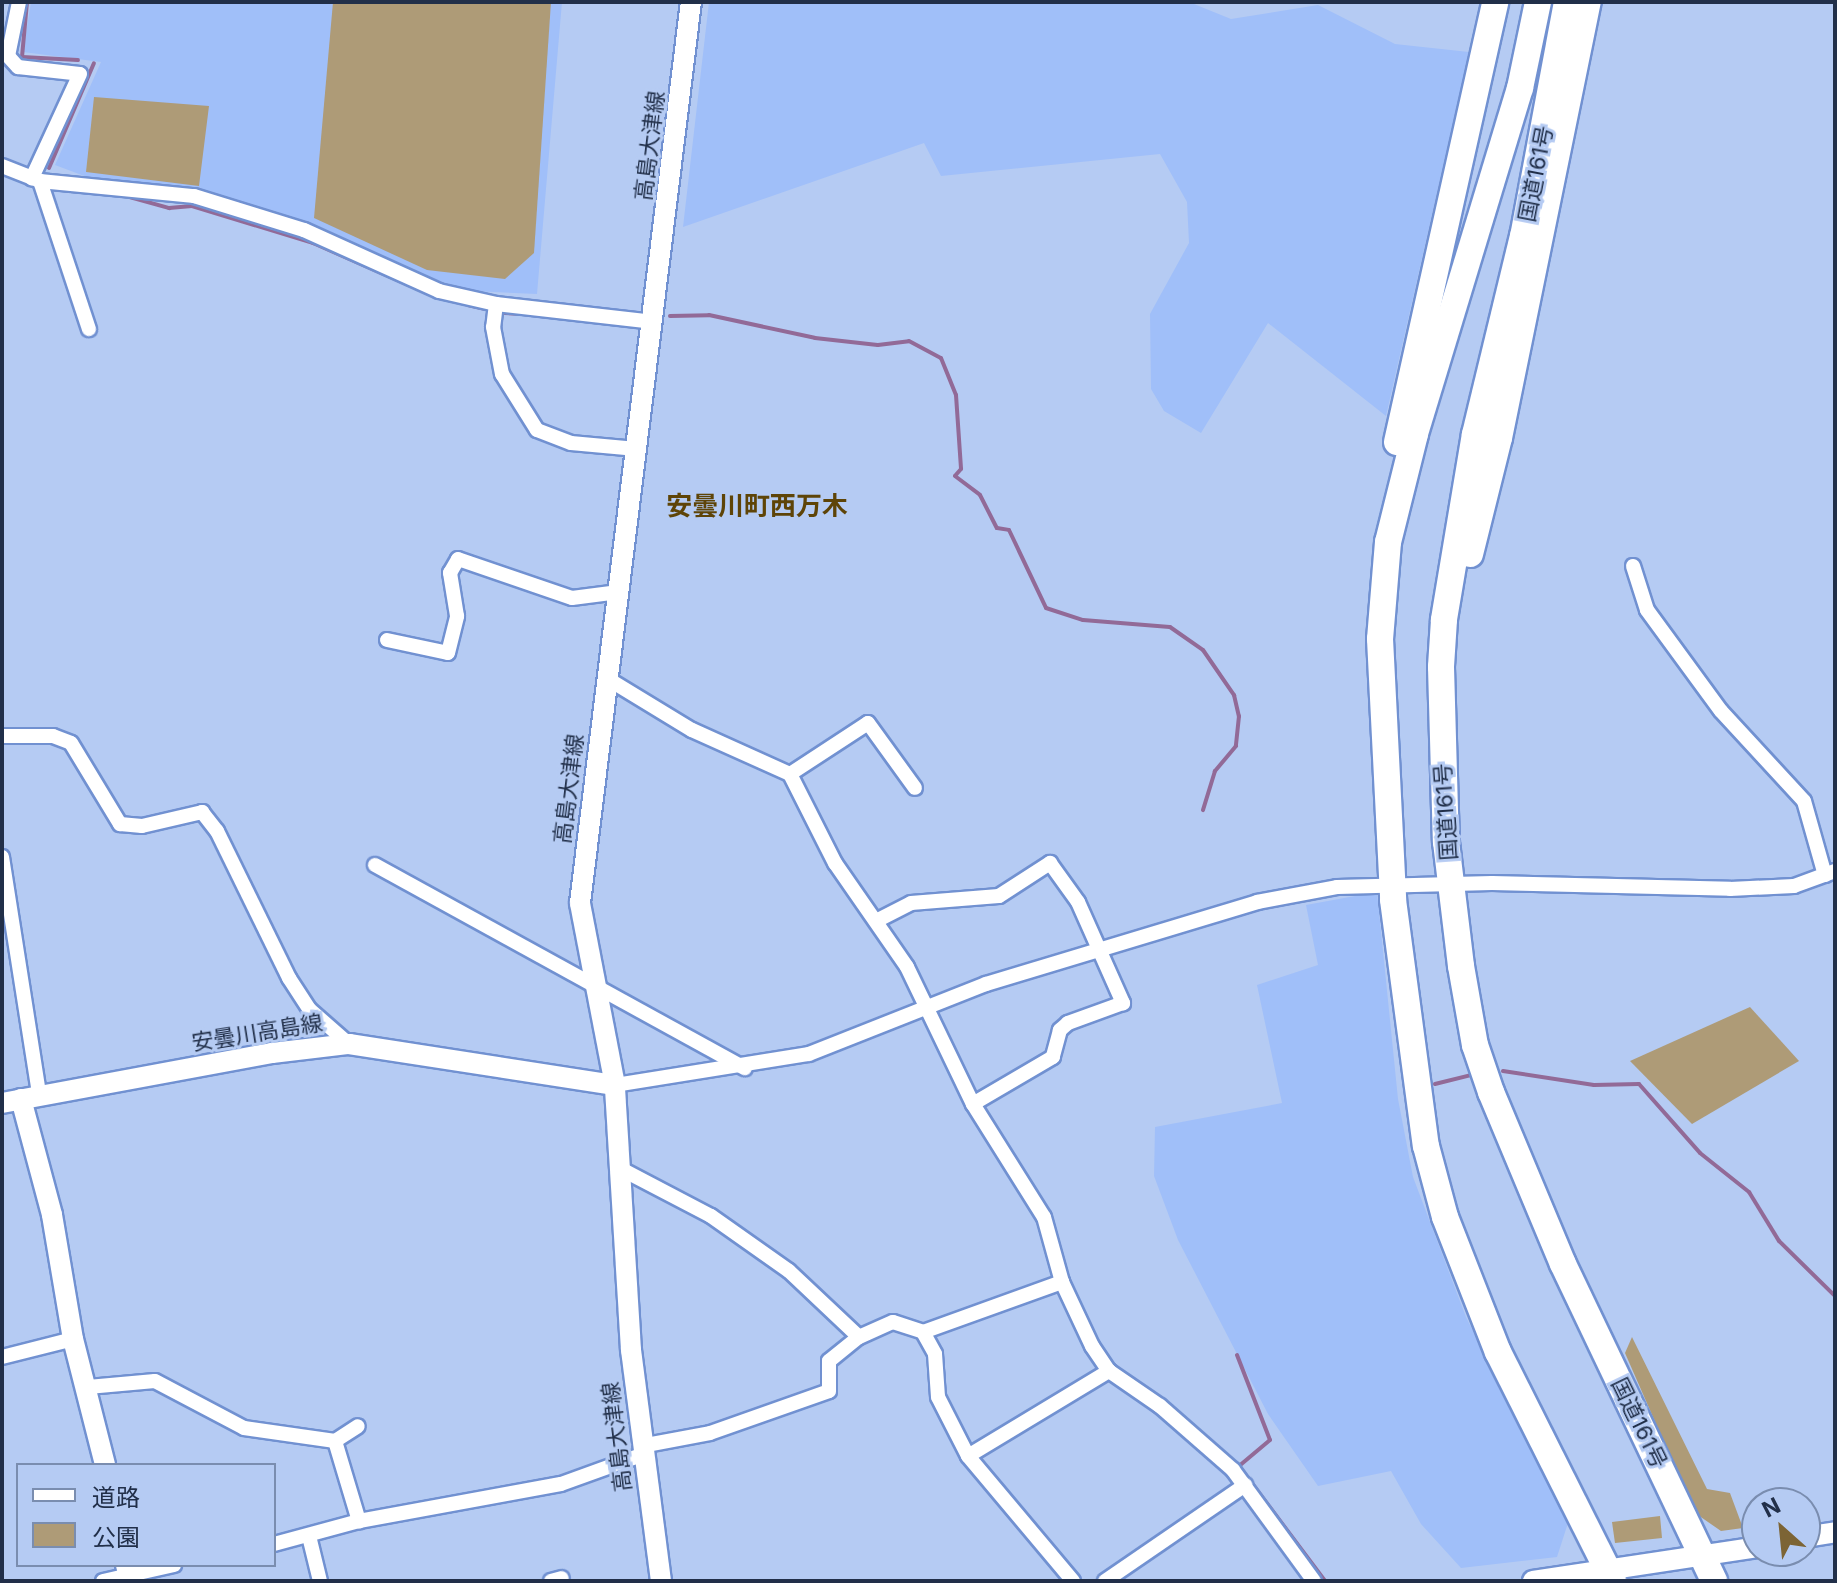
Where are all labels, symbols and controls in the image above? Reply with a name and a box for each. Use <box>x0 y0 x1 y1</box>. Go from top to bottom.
street label: 高島大津線 <box>630 90 670 202</box>
street label: 国道161号 <box>1514 124 1558 224</box>
district label: 安曇川町西万木 <box>666 490 848 522</box>
street label: 高島大津線 <box>549 733 589 845</box>
street label: 国道161号 <box>1429 762 1463 862</box>
street label: 安曇川高島線 <box>190 1010 324 1056</box>
street label: 国道161号 <box>1606 1373 1672 1473</box>
street label: 高島大津線 <box>597 1381 637 1493</box>
legend <box>16 1463 276 1567</box>
text: 道路 <box>92 1483 140 1512</box>
north arrow <box>1741 1487 1821 1567</box>
text: N <box>1758 1492 1784 1523</box>
text: 公園 <box>92 1523 140 1552</box>

